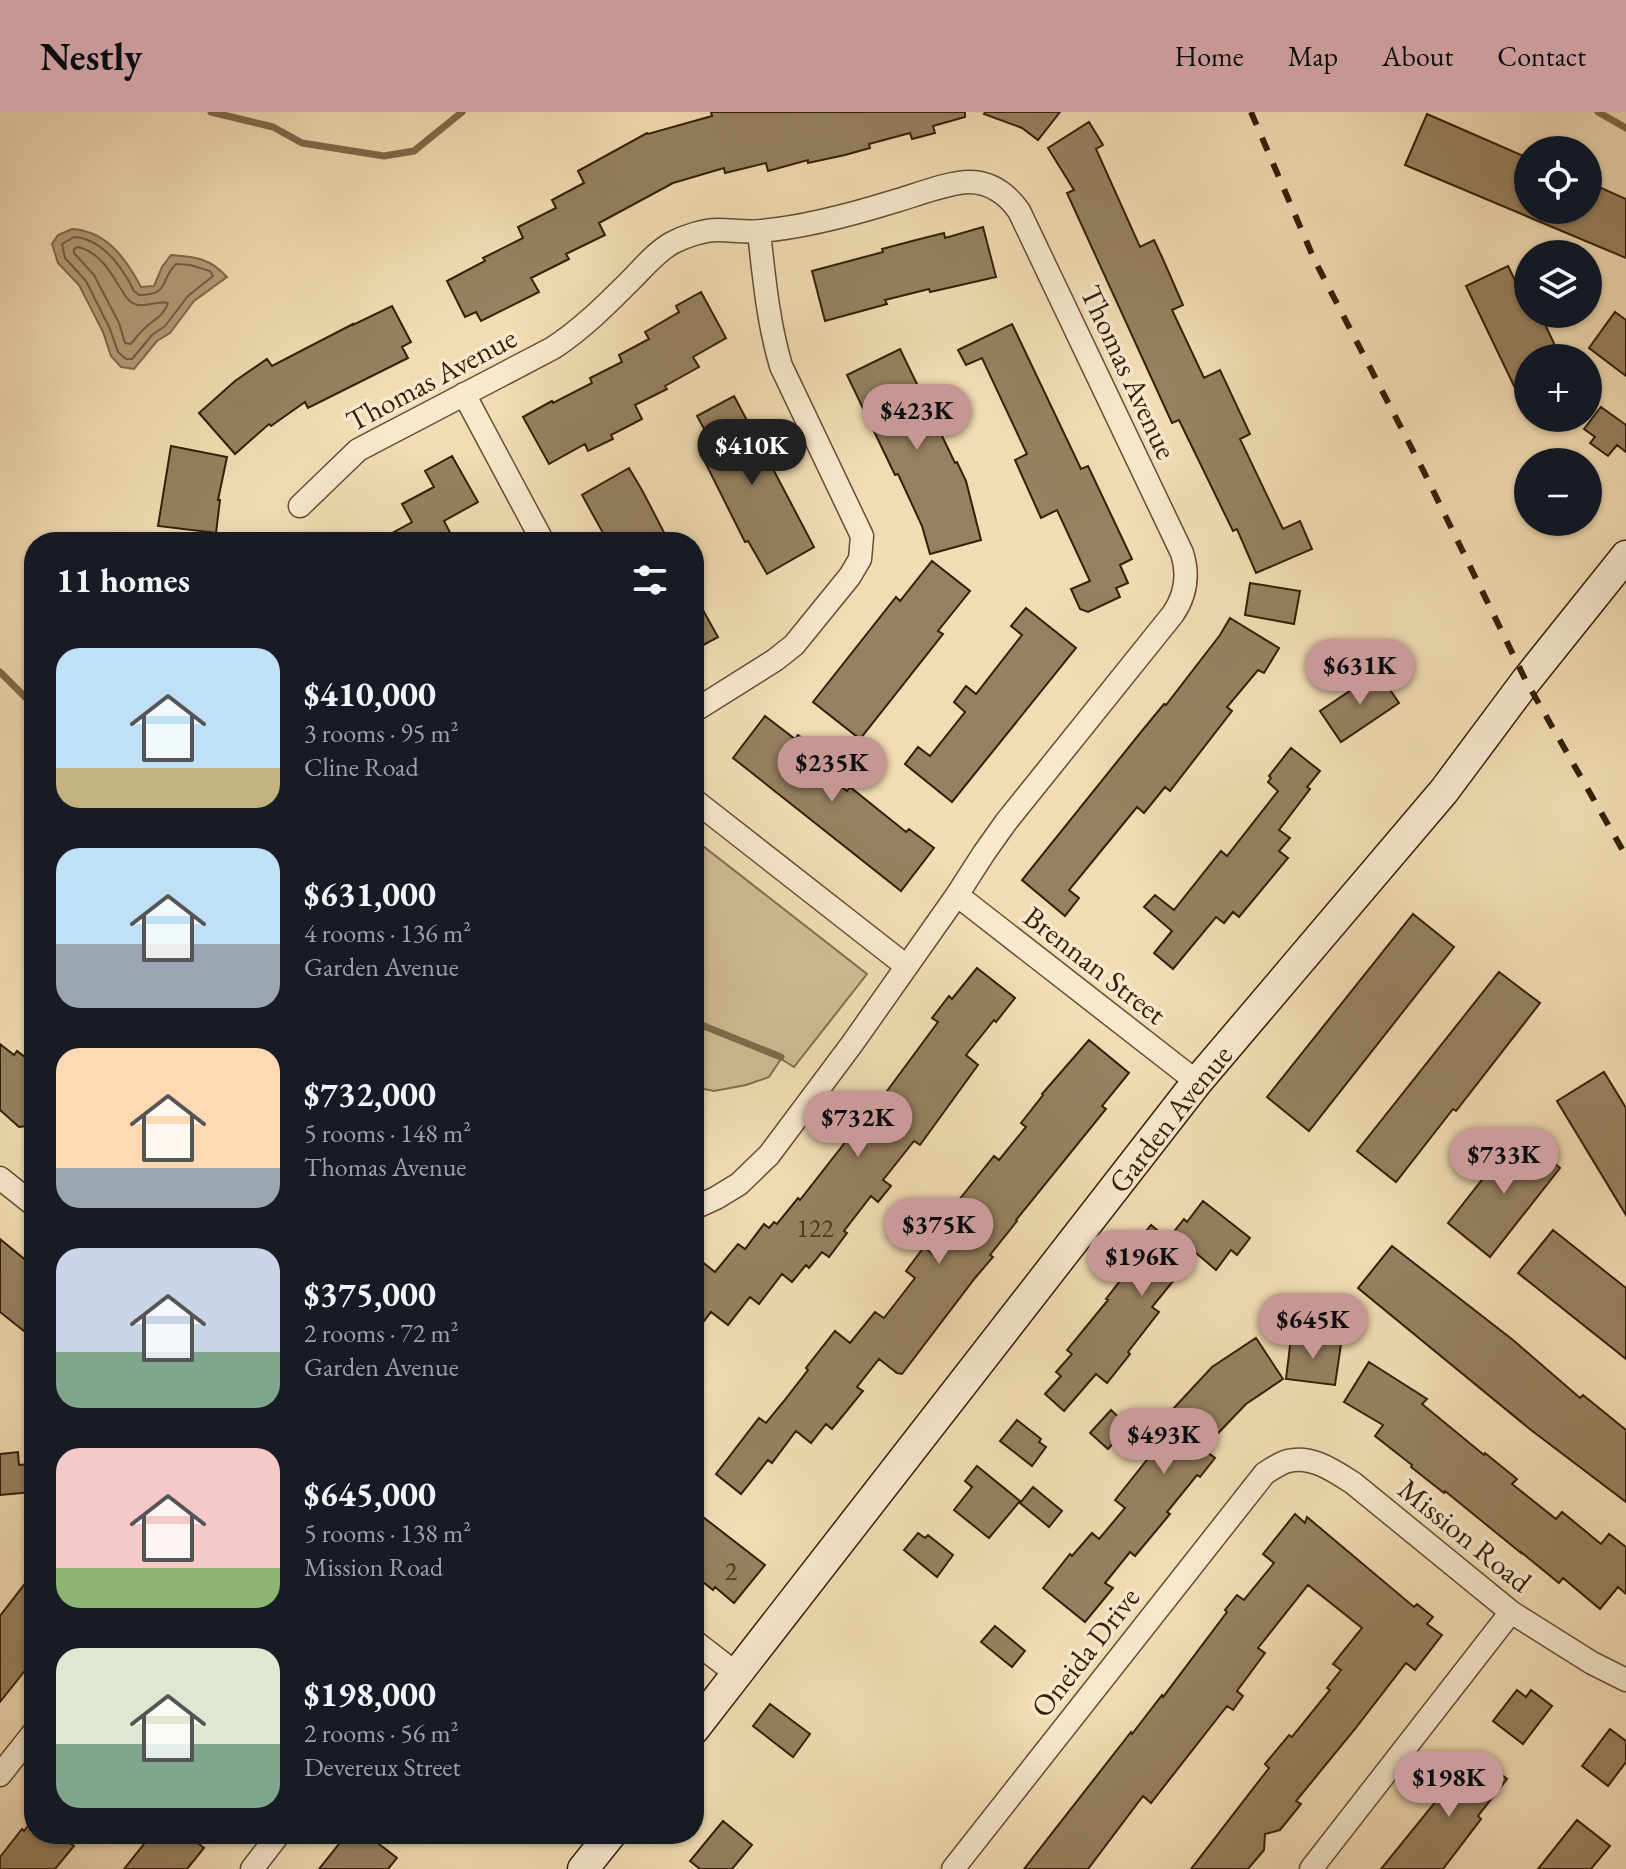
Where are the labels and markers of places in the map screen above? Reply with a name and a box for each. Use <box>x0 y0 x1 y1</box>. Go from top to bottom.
pin: $423K <box>861 384 973 452</box>
pin: $410K <box>696 419 808 487</box>
pin: $631K <box>1304 639 1416 707</box>
pin: $235K <box>776 736 888 804</box>
pin: $732K <box>802 1091 914 1159</box>
pin: $733K <box>1448 1128 1560 1196</box>
pin: $375K <box>883 1198 995 1266</box>
pin: $196K <box>1086 1230 1198 1298</box>
pin: $645K <box>1257 1293 1369 1361</box>
pin: $493K <box>1108 1408 1220 1476</box>
pin: $198K <box>1393 1751 1505 1819</box>

